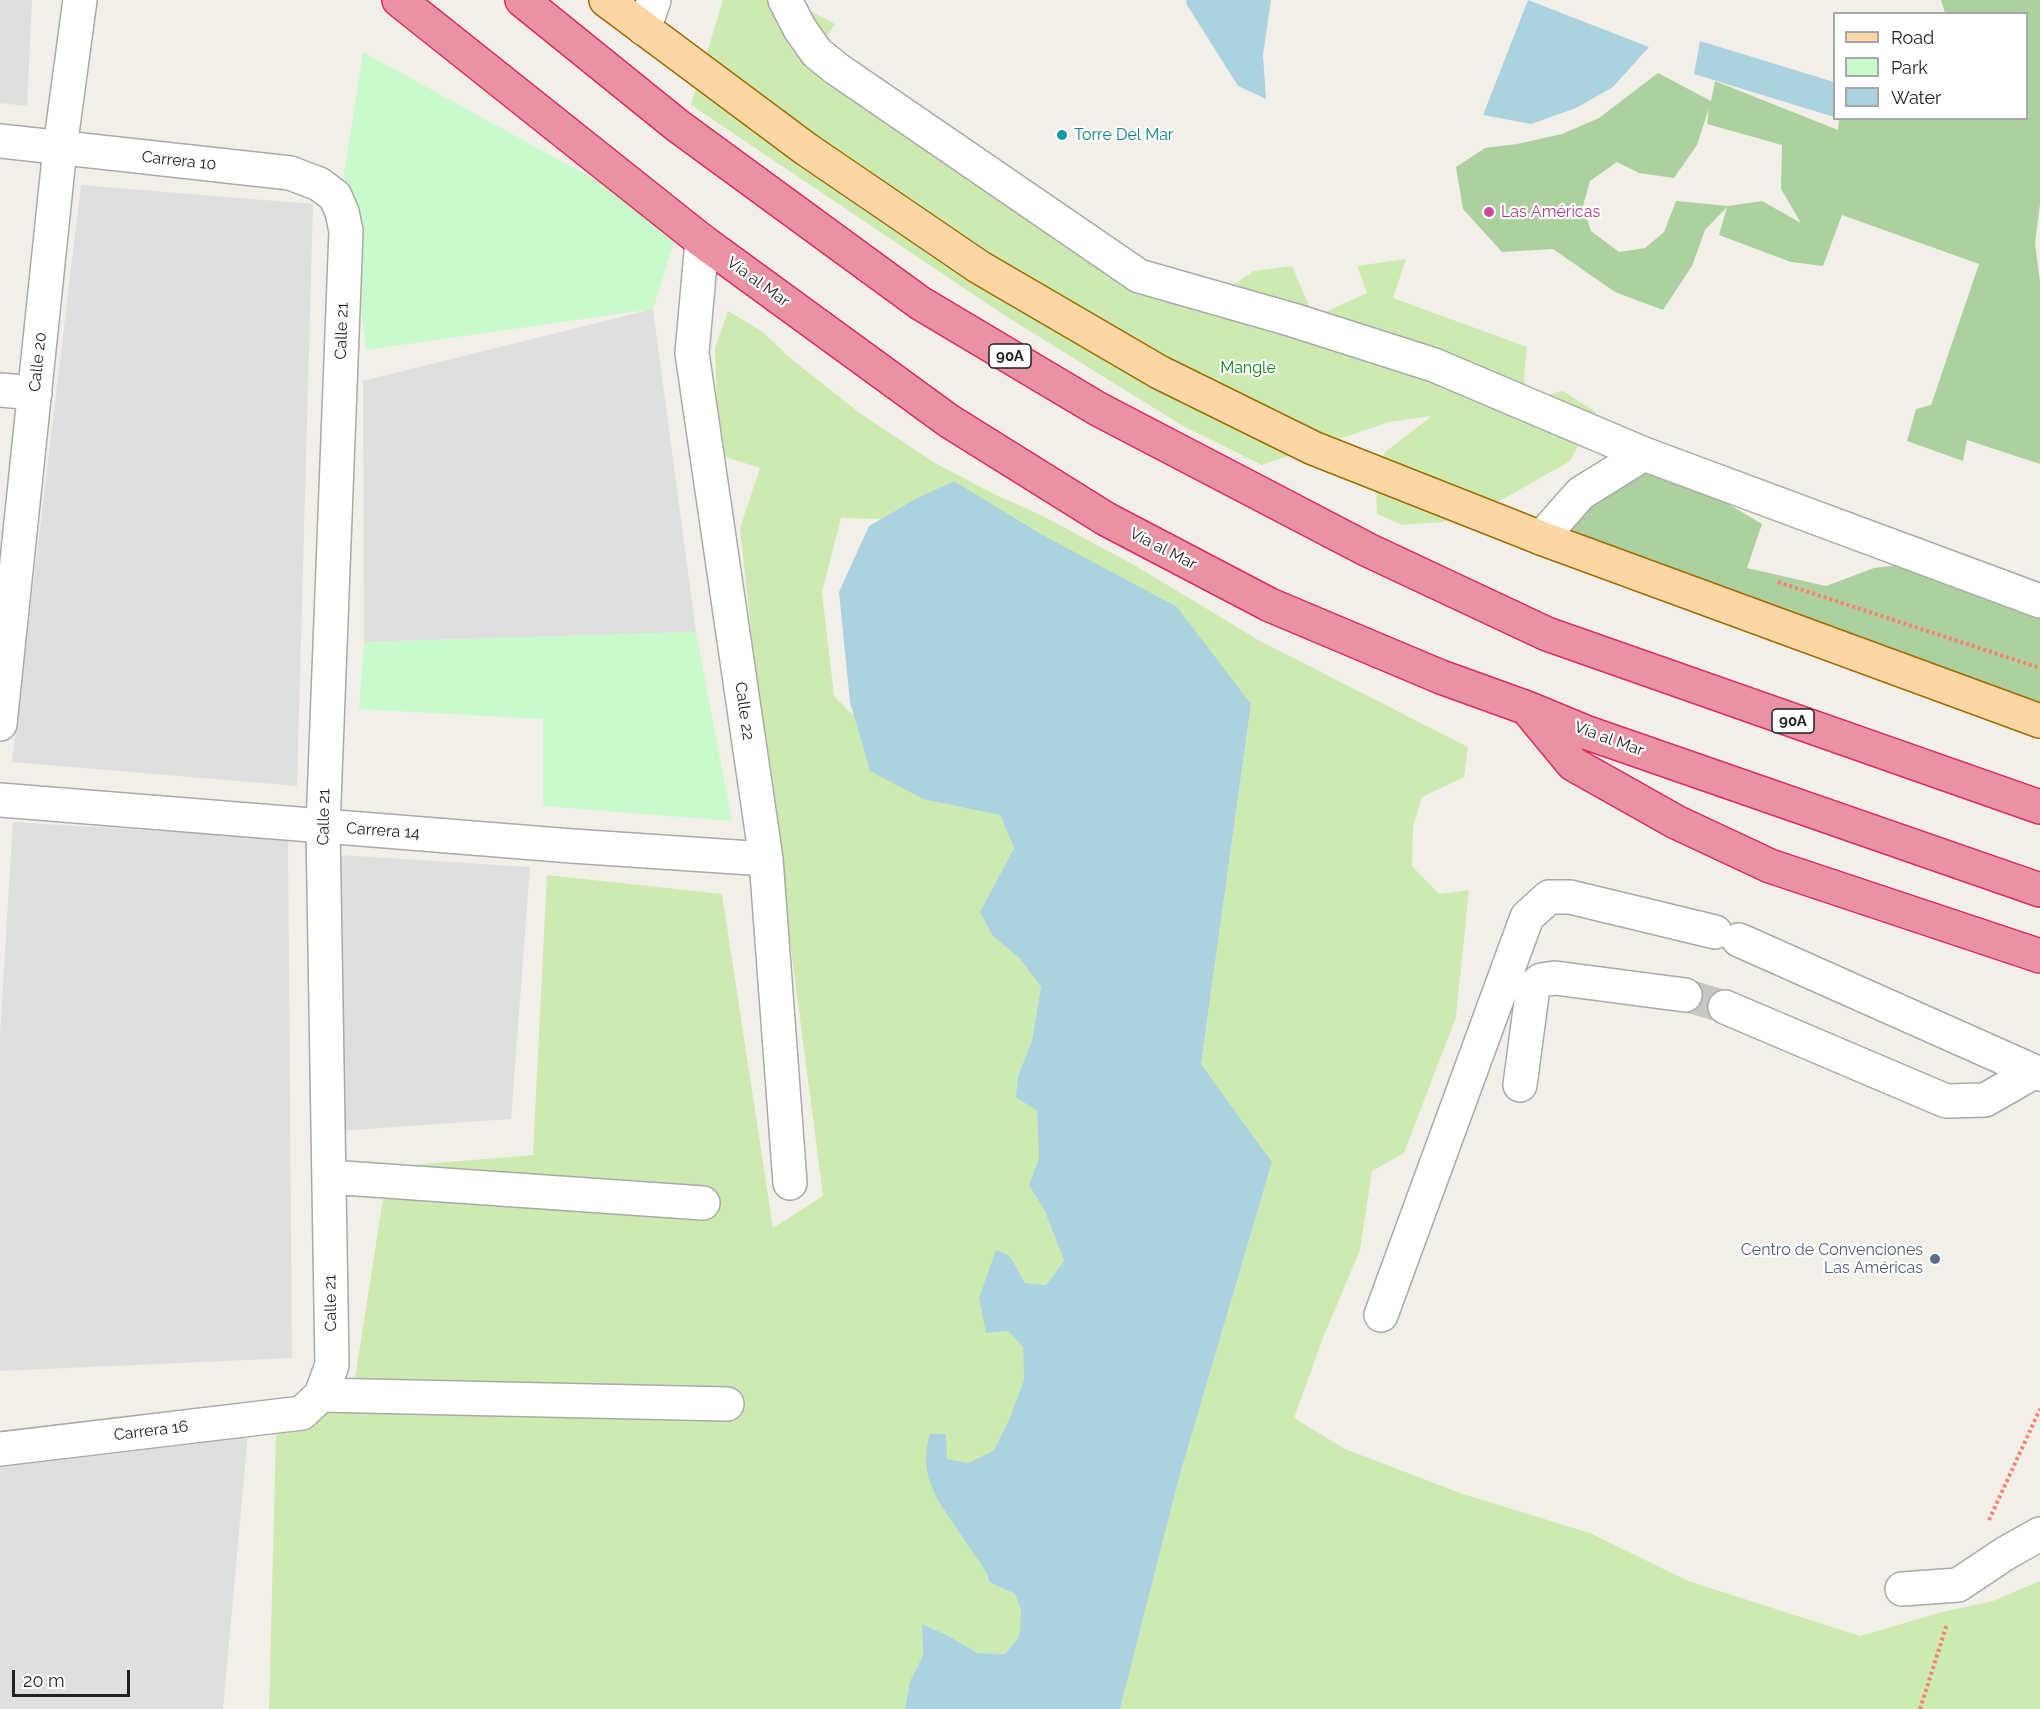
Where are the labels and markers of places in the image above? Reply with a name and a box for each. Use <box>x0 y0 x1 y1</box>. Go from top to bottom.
place label: Torre Del Mar <box>1074 125 1173 145</box>
marker: Torre Del Mar <box>1055 128 1069 142</box>
place label: Las Américas <box>1501 202 1600 222</box>
marker: Las Américas <box>1482 205 1496 219</box>
place label: Centro de Convenciones Las Américas <box>1741 1240 1923 1278</box>
marker: Centro de Convenciones Las Américas <box>1928 1252 1942 1266</box>

